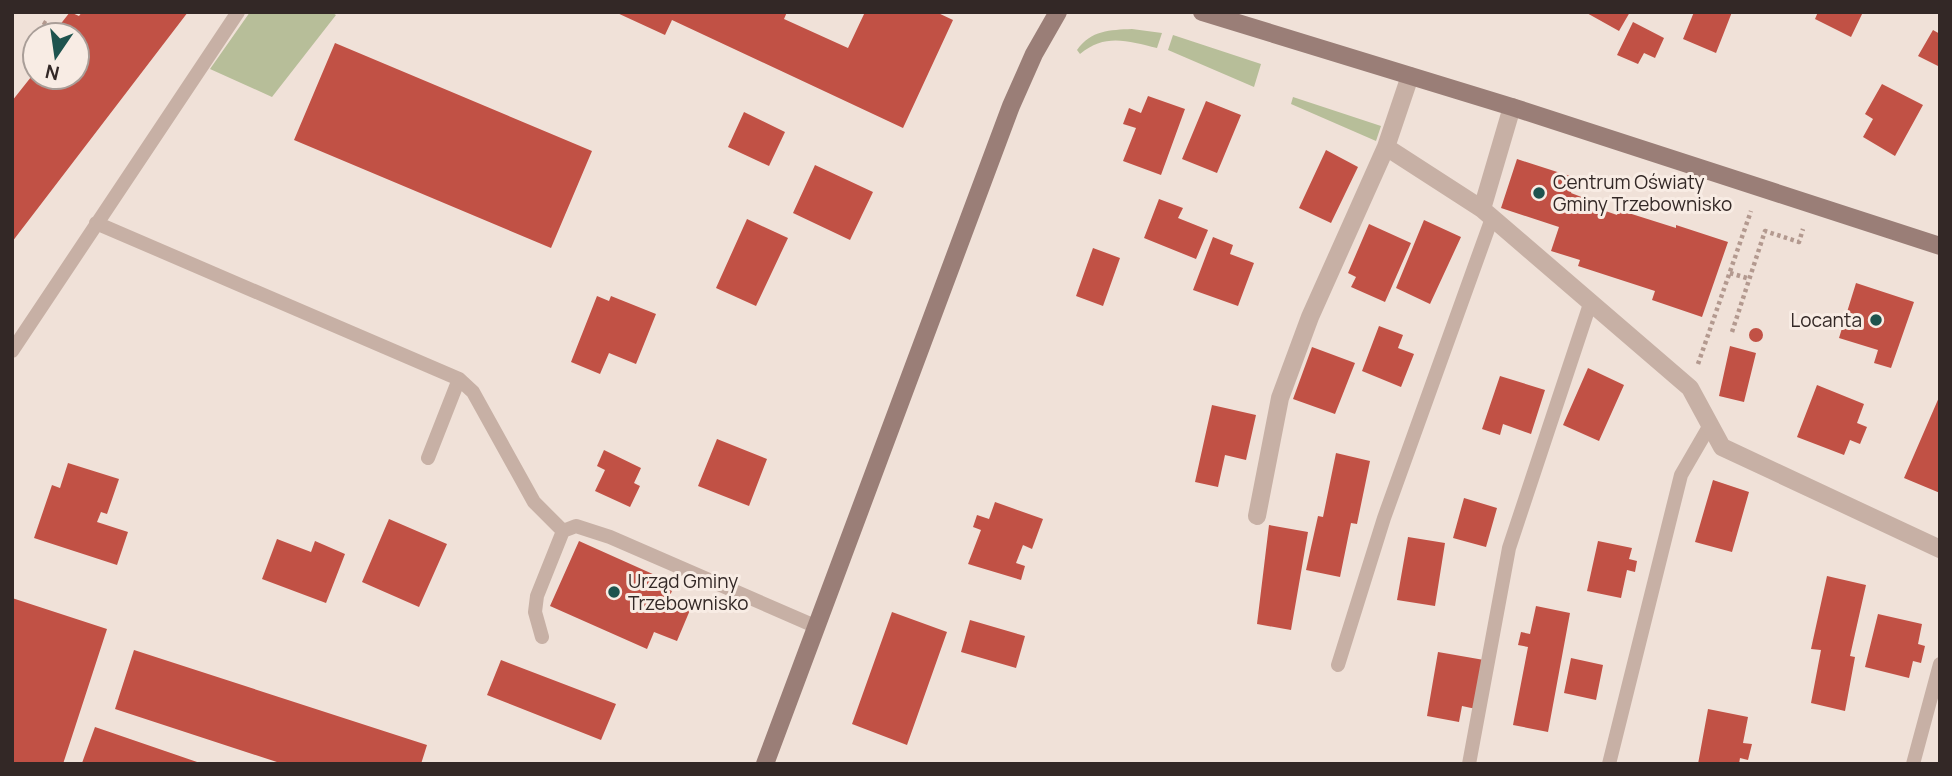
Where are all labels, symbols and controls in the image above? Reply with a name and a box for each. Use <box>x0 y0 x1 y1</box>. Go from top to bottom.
north arrow <box>21 21 91 91</box>
text: N <box>43 58 62 87</box>
place label: Centrum Oświaty Gminy Trzebownisko <box>1553 169 1732 217</box>
marker: Centrum Oświaty Gminy Trzebownisko <box>1531 185 1547 201</box>
place label: Locanta <box>1791 307 1862 333</box>
marker: Locanta <box>1868 312 1884 328</box>
place label: Urząd Gminy Trzebownisko <box>628 568 749 616</box>
marker: Urząd Gminy Trzebownisko <box>606 584 622 600</box>

